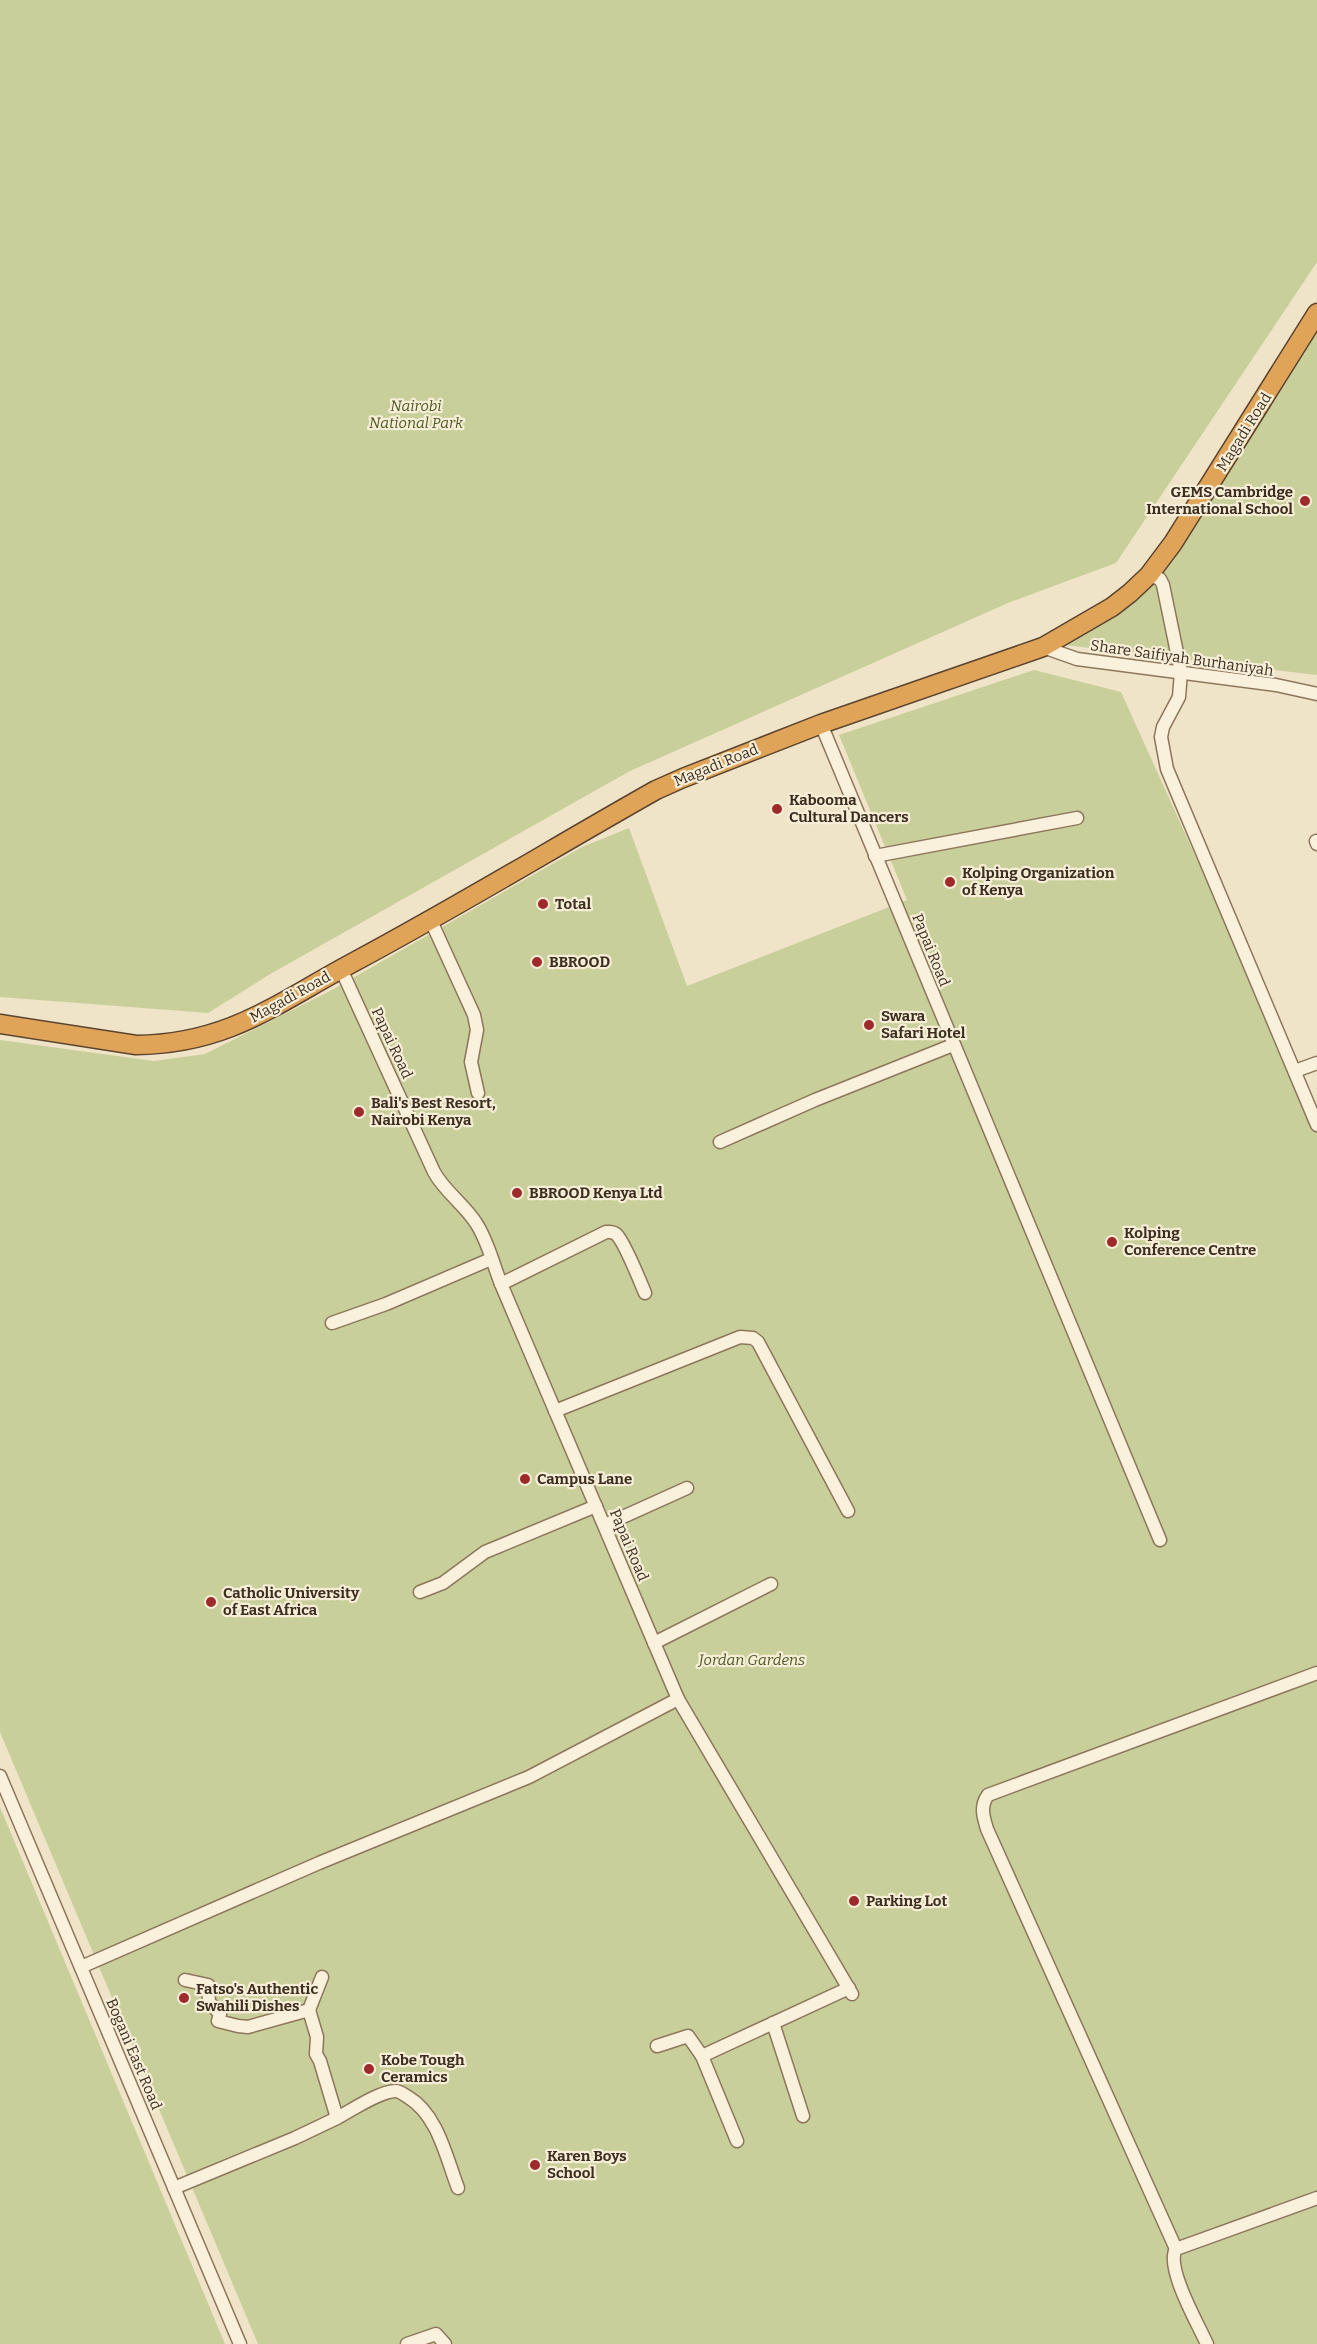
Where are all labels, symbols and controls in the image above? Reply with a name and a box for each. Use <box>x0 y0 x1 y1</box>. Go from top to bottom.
street label: Magadi Road <box>1213 389 1275 475</box>
park label: Nairobi National Park <box>369 397 464 432</box>
place label: GEMS Cambridge International School <box>1146 483 1293 518</box>
marker: GEMS Cambridge International School <box>1298 494 1312 508</box>
street label: Share Saifiyah Burhaniyah <box>1089 636 1275 680</box>
street label: Magadi Road <box>671 740 761 790</box>
place label: Kabooma Cultural Dancers <box>789 791 909 826</box>
marker: Kabooma Cultural Dancers <box>770 802 784 816</box>
place label: Kolping Organization of Kenya <box>962 864 1115 899</box>
marker: Kolping Organization of Kenya <box>943 875 957 889</box>
place label: Total <box>555 895 591 913</box>
marker: Total <box>536 897 550 911</box>
street label: Papai Road <box>908 911 954 989</box>
place label: BBROOD <box>549 953 610 971</box>
marker: BBROOD <box>530 955 544 969</box>
street label: Magadi Road <box>247 967 334 1027</box>
street label: Papai Road <box>368 1004 416 1082</box>
place label: Swara Safari Hotel <box>881 1007 966 1042</box>
marker: Swara Safari Hotel <box>862 1018 876 1032</box>
place label: Bali's Best Resort, Nairobi Kenya <box>371 1094 496 1129</box>
marker: Bali's Best Resort, Nairobi Kenya <box>352 1105 366 1119</box>
place label: BBROOD Kenya Ltd <box>529 1184 662 1202</box>
marker: BBROOD Kenya Ltd <box>510 1186 524 1200</box>
place label: Kolping Conference Centre <box>1124 1224 1256 1259</box>
marker: Kolping Conference Centre <box>1105 1235 1119 1249</box>
place label: Campus Lane <box>537 1470 632 1488</box>
marker: Campus Lane <box>518 1472 532 1486</box>
street label: Papai Road <box>606 1506 652 1584</box>
place label: Catholic University of East Africa <box>223 1584 360 1619</box>
marker: Catholic University of East Africa <box>204 1595 218 1609</box>
park label: Jordan Gardens <box>697 1651 805 1669</box>
place label: Parking Lot <box>866 1892 947 1910</box>
marker: Parking Lot <box>847 1894 861 1908</box>
place label: Fatso's Authentic Swahili Dishes <box>196 1980 318 2015</box>
marker: Fatso's Authentic Swahili Dishes <box>177 1991 191 2005</box>
street label: Bogani East Road <box>102 1995 166 2113</box>
place label: Kobe Tough Ceramics <box>381 2051 465 2086</box>
marker: Kobe Tough Ceramics <box>362 2062 376 2076</box>
place label: Karen Boys School <box>547 2147 627 2182</box>
marker: Karen Boys School <box>528 2158 542 2172</box>

